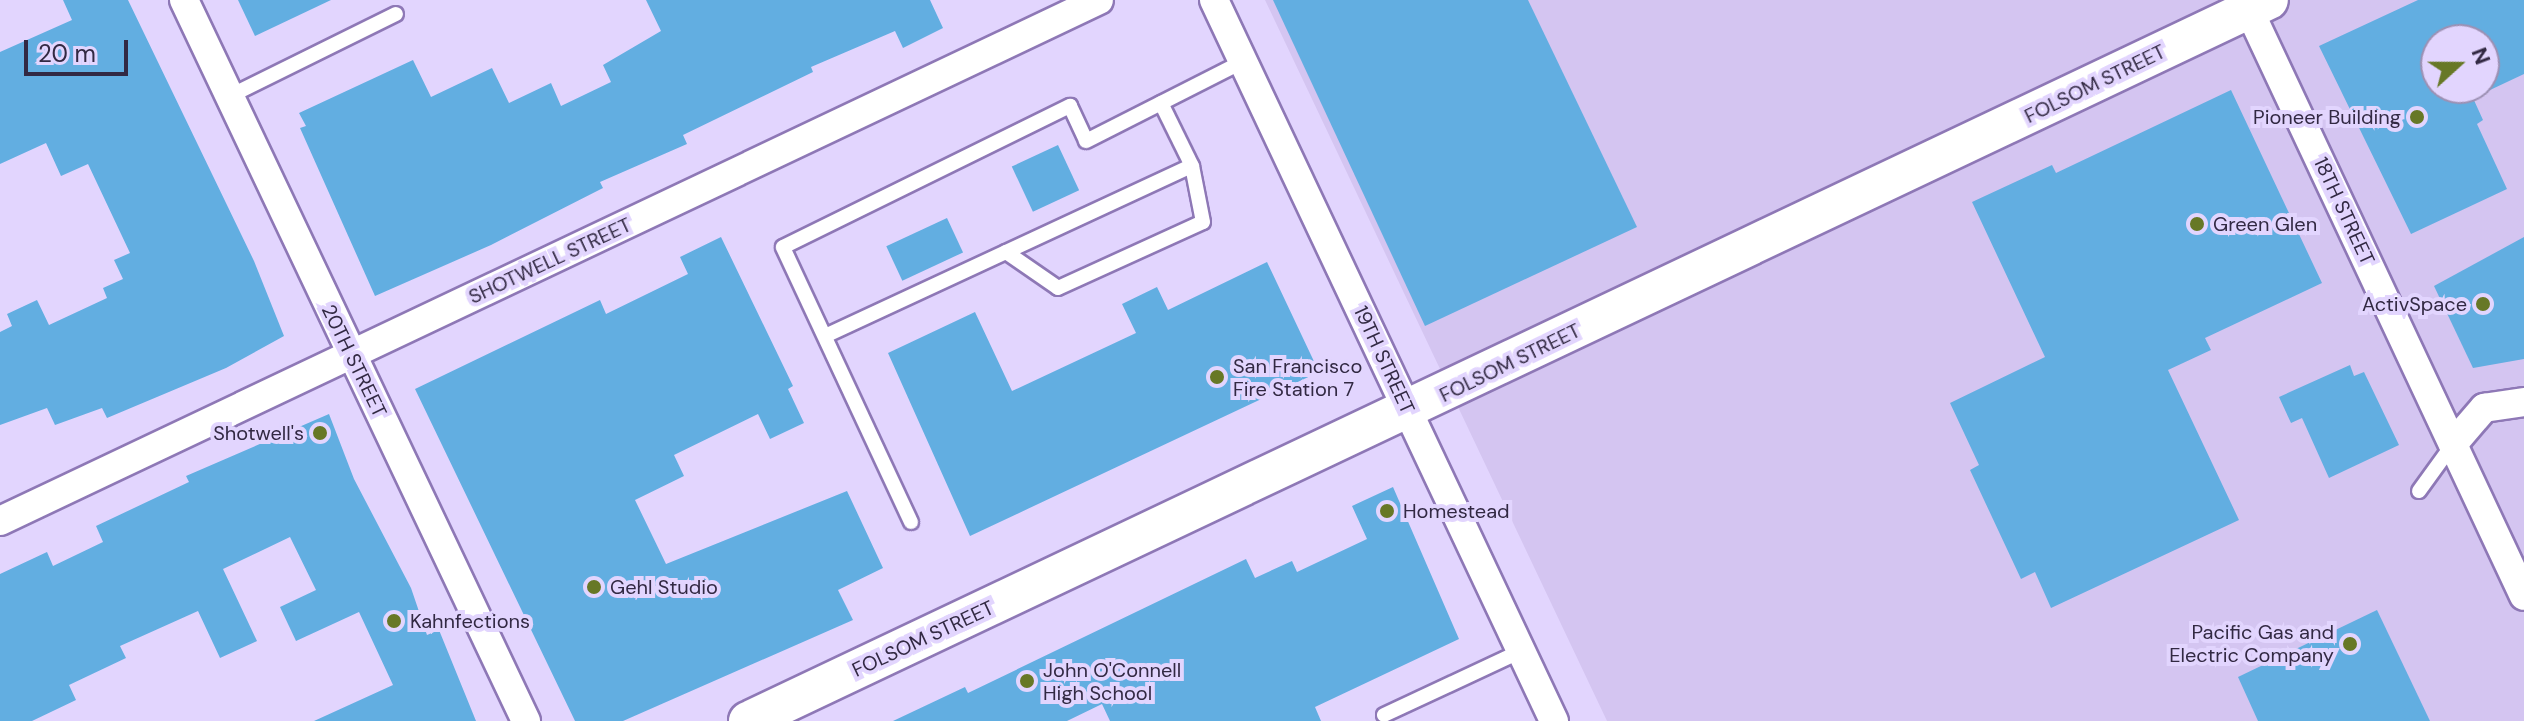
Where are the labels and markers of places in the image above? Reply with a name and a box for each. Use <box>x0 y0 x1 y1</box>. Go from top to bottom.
place label: Pioneer Building <box>2253 105 2401 129</box>
marker: Pioneer Building <box>2408 108 2426 126</box>
place label: Green Glen <box>2213 212 2317 236</box>
marker: Green Glen <box>2188 215 2206 233</box>
place label: ActivSpace <box>2362 292 2467 316</box>
marker: ActivSpace <box>2474 295 2492 313</box>
place label: San Francisco Fire Station 7 <box>1233 354 1362 401</box>
marker: San Francisco Fire Station 7 <box>1208 368 1226 386</box>
place label: Shotwell's <box>213 421 304 445</box>
marker: Shotwell's <box>311 424 329 442</box>
place label: Homestead <box>1403 499 1510 523</box>
marker: Homestead <box>1378 502 1396 520</box>
place label: Gehl Studio <box>610 575 718 599</box>
marker: Gehl Studio <box>585 578 603 596</box>
place label: Kahnfections <box>410 609 530 633</box>
marker: Kahnfections <box>385 612 403 630</box>
place label: Pacific Gas and Electric Company <box>2169 620 2334 667</box>
marker: Pacific Gas and Electric Company <box>2341 635 2359 653</box>
place label: John O'Connell High School <box>1043 658 1181 705</box>
marker: John O'Connell High School <box>1018 672 1036 690</box>

